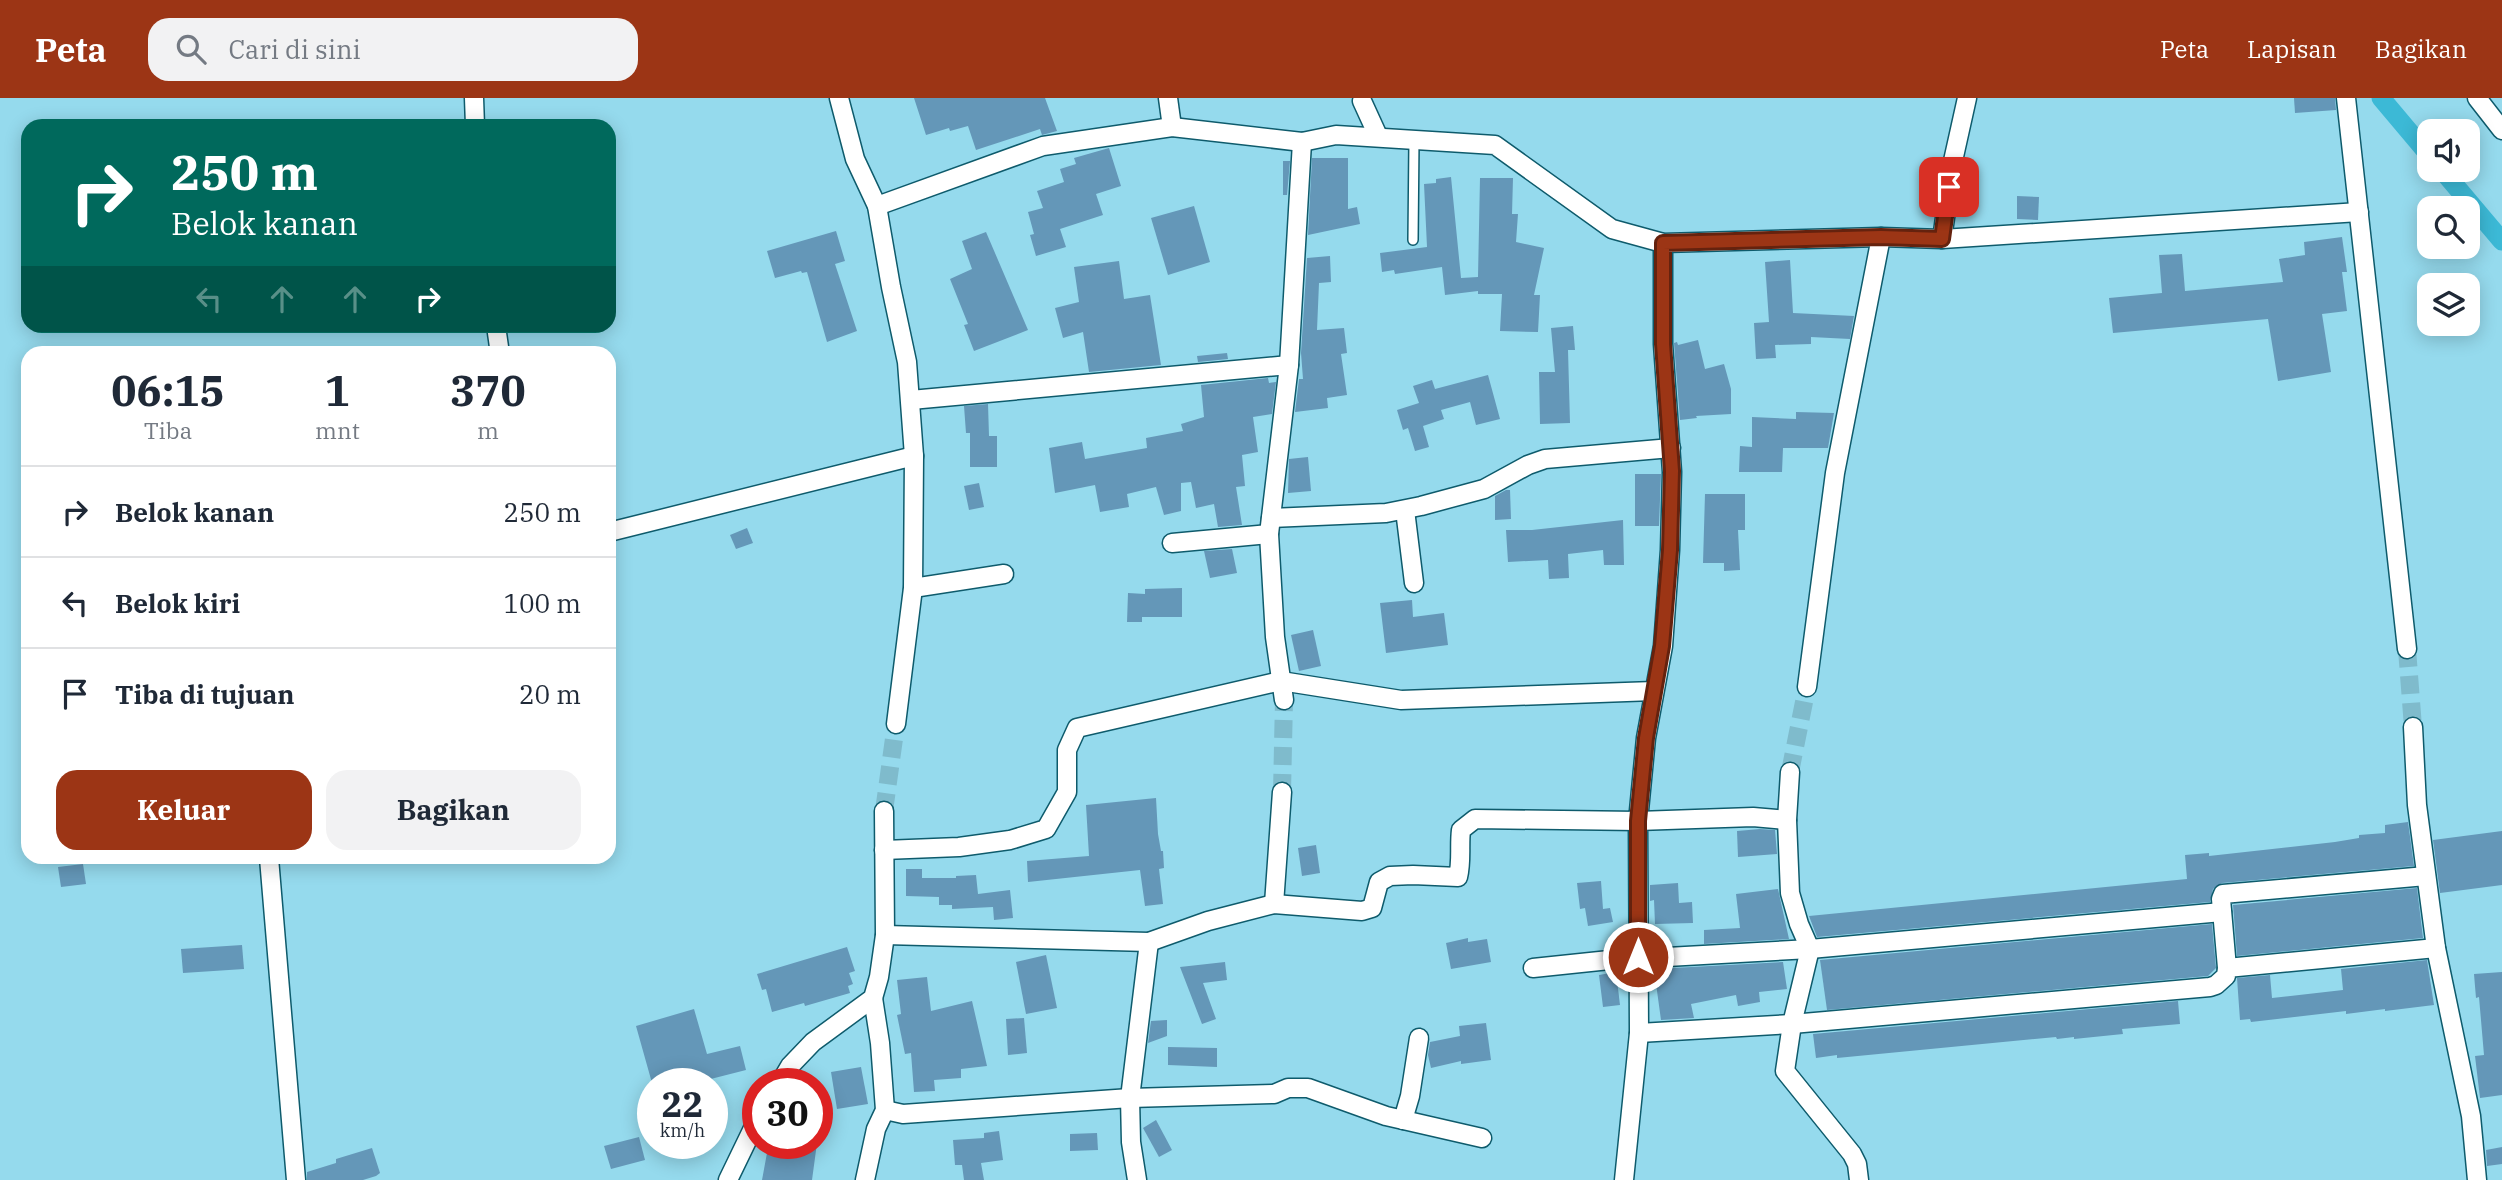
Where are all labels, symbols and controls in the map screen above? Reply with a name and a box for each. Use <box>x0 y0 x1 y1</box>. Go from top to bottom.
search box <box>148 18 638 81</box>
text: Peta <box>35 28 106 71</box>
icon: search <box>172 30 210 68</box>
text: Cari di sini <box>228 32 361 66</box>
text: Peta <box>2160 33 2209 65</box>
text: Lapisan <box>2247 33 2337 65</box>
text: Bagikan <box>2375 33 2467 65</box>
map controls <box>2417 119 2480 336</box>
button: sound <box>2417 119 2480 182</box>
text: 250 m <box>171 140 318 203</box>
icon: right <box>56 147 147 238</box>
pin <box>1919 157 1979 217</box>
icon: arrive <box>1930 168 1968 206</box>
button: search <box>2417 196 2480 259</box>
text: Belok kanan <box>171 202 358 244</box>
button: layers <box>2417 273 2480 336</box>
icon: left <box>190 280 228 318</box>
icon: ahead <box>263 280 301 318</box>
icon: ahead <box>336 280 374 318</box>
icon: right <box>409 280 447 318</box>
text: 06:15 <box>111 363 225 418</box>
text: 1 <box>325 363 350 418</box>
text: 370 <box>450 363 526 418</box>
text: Tiba <box>144 415 192 445</box>
text: mnt <box>315 415 360 445</box>
text: m <box>477 415 499 445</box>
icon: right <box>56 493 94 531</box>
text: Belok kanan <box>115 495 274 529</box>
text: 250 m <box>503 495 581 529</box>
icon: left <box>56 584 94 622</box>
text: Belok kiri <box>115 586 240 620</box>
text: 100 m <box>503 586 581 620</box>
icon: arrive <box>56 675 94 713</box>
text: Tiba di tujuan <box>115 677 295 711</box>
text: 20 m <box>519 677 581 711</box>
button: Keluar <box>56 770 312 850</box>
button: Bagikan <box>326 770 581 850</box>
position arrow <box>1601 920 1675 994</box>
speed limit sign: 30 <box>742 1068 833 1159</box>
text: 22 <box>661 1081 704 1127</box>
text: km/h <box>660 1119 705 1142</box>

